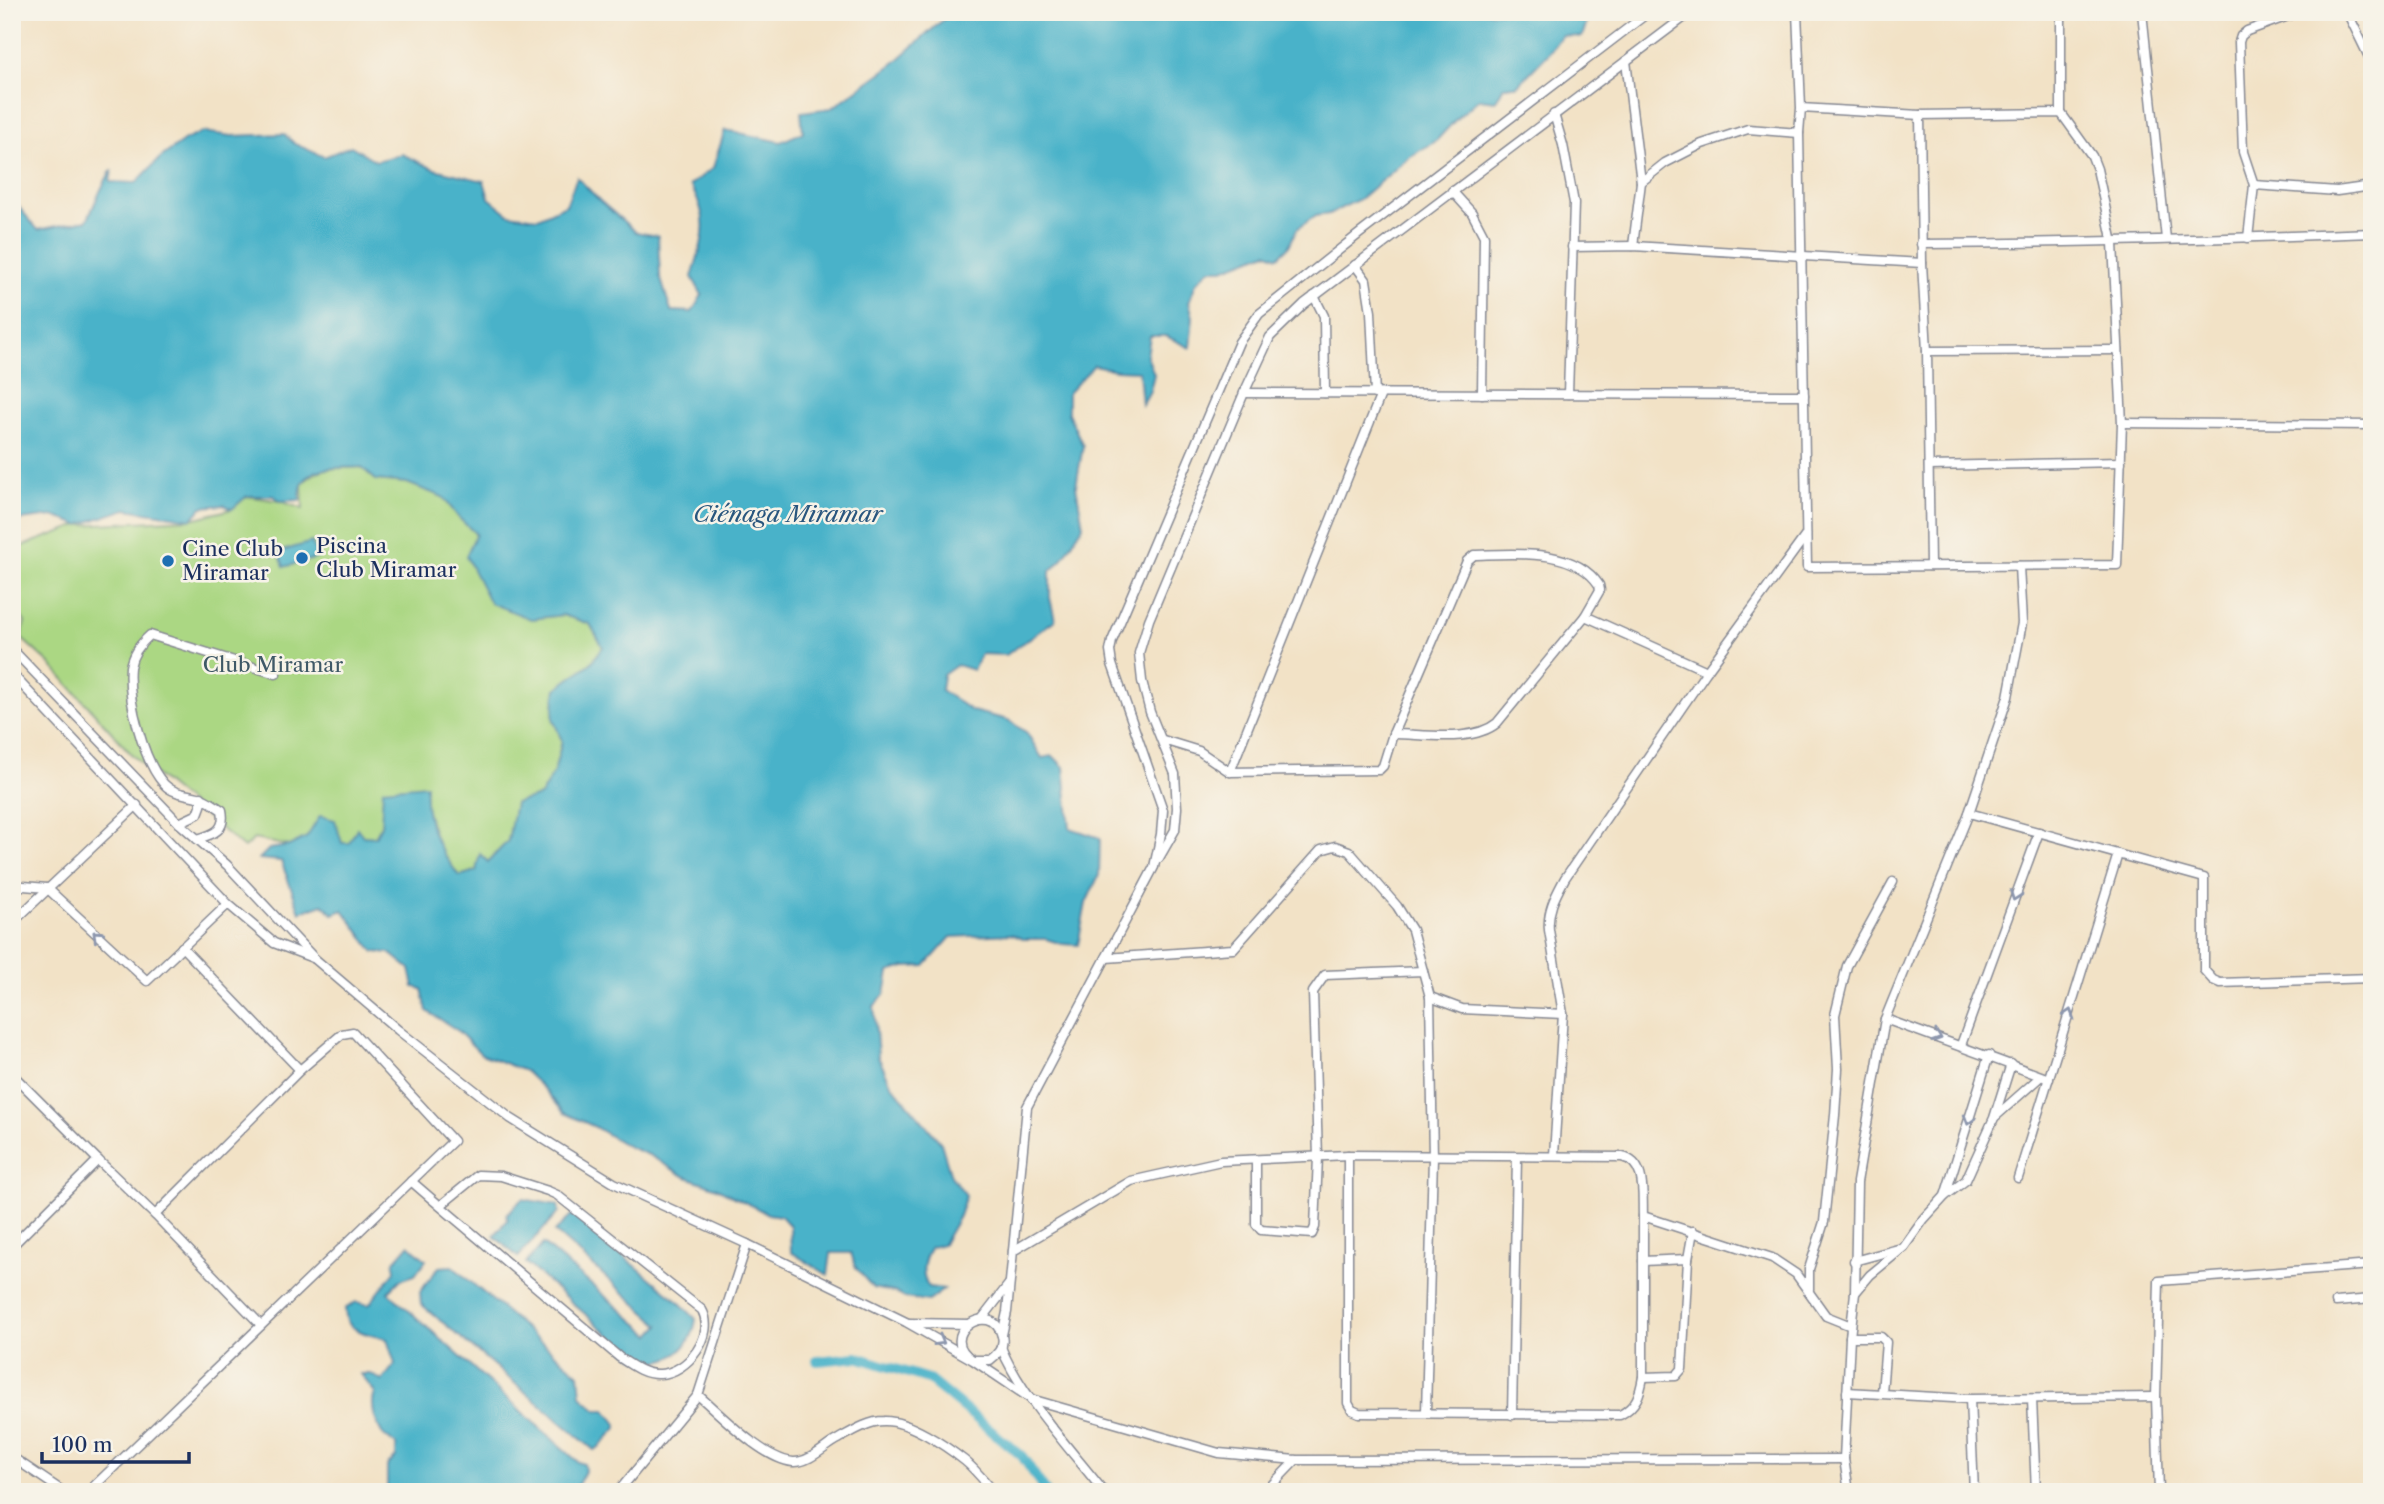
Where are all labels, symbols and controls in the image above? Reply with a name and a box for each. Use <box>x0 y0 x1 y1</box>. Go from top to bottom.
water label: Ciénaga Miramar <box>693 500 884 528</box>
place label: Piscina Club Miramar <box>316 533 457 582</box>
place label: Cine Club Miramar <box>182 536 283 585</box>
marker: Piscina Club Miramar <box>294 550 310 566</box>
marker: Cine Club Miramar <box>160 553 176 569</box>
park label: Club Miramar <box>203 652 343 677</box>
one-way arrow <box>2010 890 2024 902</box>
one-way arrow <box>92 930 105 943</box>
one-way arrow <box>2060 1008 2075 1020</box>
one-way arrow <box>1931 1029 1943 1043</box>
one-way arrow <box>1962 1114 1977 1126</box>
one-way arrow <box>932 1333 945 1346</box>
scale bar <box>42 1420 189 1464</box>
text: 100 m <box>52 1432 113 1457</box>

